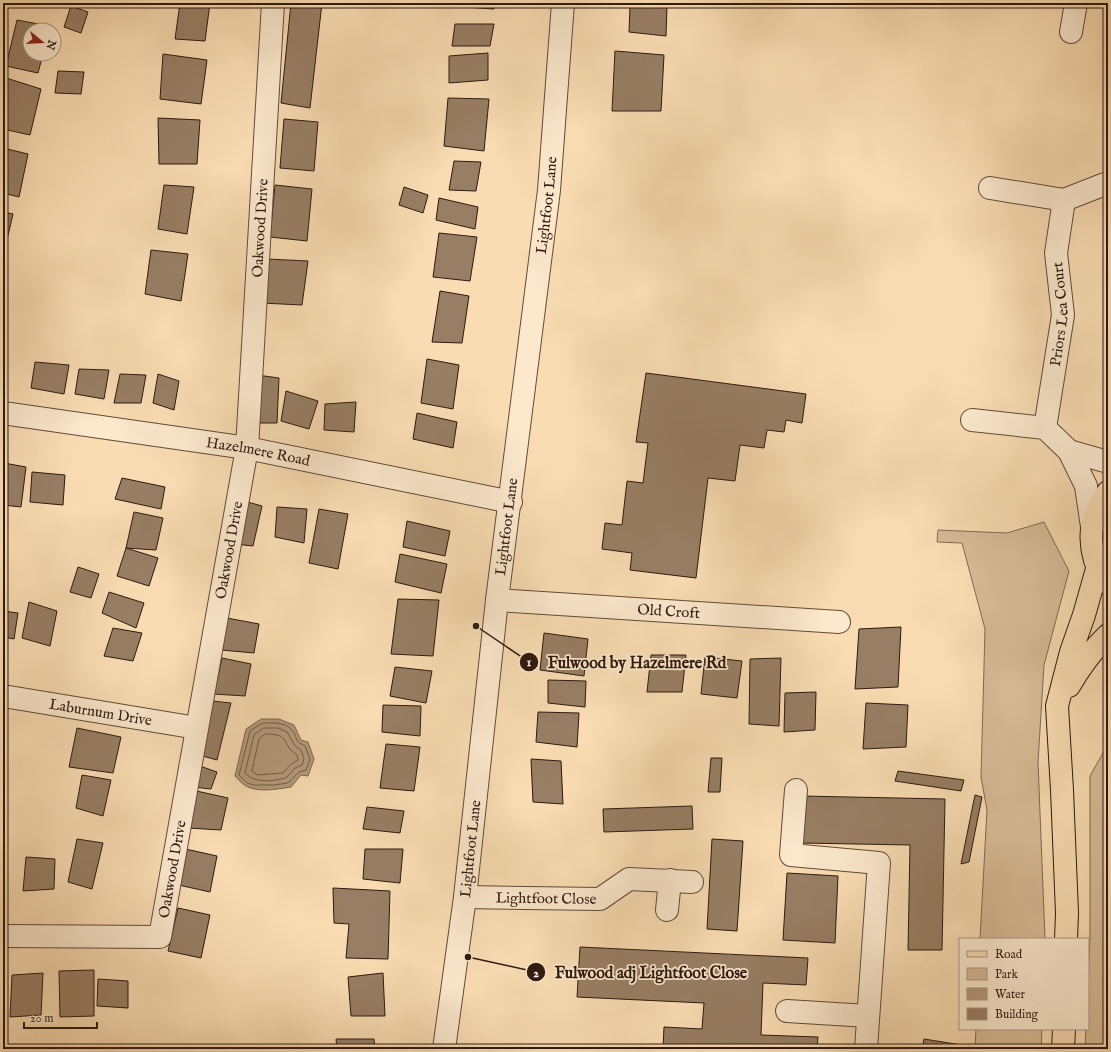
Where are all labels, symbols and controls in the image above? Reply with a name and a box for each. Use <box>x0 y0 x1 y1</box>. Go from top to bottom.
north arrow <box>22 22 62 62</box>
text: N <box>42 37 59 52</box>
street label: Lightfoot Lane <box>532 156 561 255</box>
street label: Oakwood Drive <box>248 178 273 278</box>
street label: Priors Lea Court <box>1046 261 1073 368</box>
street label: Hazelmere Road <box>205 433 313 471</box>
street label: Lightfoot Lane <box>491 477 522 577</box>
street label: Oakwood Drive <box>211 500 247 601</box>
street label: Old Croft <box>637 600 700 623</box>
callout: Fulwood by Hazelmere Rd <box>519 648 734 676</box>
text: Fulwood by Hazelmere Rd <box>548 654 727 674</box>
text: 1 <box>527 655 532 670</box>
street label: Laburnum Drive <box>48 695 154 730</box>
street label: Lightfoot Lane <box>456 799 485 898</box>
street label: Oakwood Drive <box>155 819 191 920</box>
street label: Lightfoot Close <box>495 888 597 909</box>
legend <box>959 938 1089 1030</box>
text: Road <box>995 947 1023 962</box>
callout: Fulwood adj Lightfoot Close <box>526 958 755 986</box>
text: Fulwood adj Lightfoot Close <box>555 964 748 984</box>
text: 2 <box>533 966 539 981</box>
text: Park <box>995 967 1018 982</box>
text: Water <box>995 987 1026 1002</box>
scale bar <box>24 1004 97 1030</box>
text: Building <box>995 1007 1039 1022</box>
text: 20 m <box>30 1011 53 1026</box>

